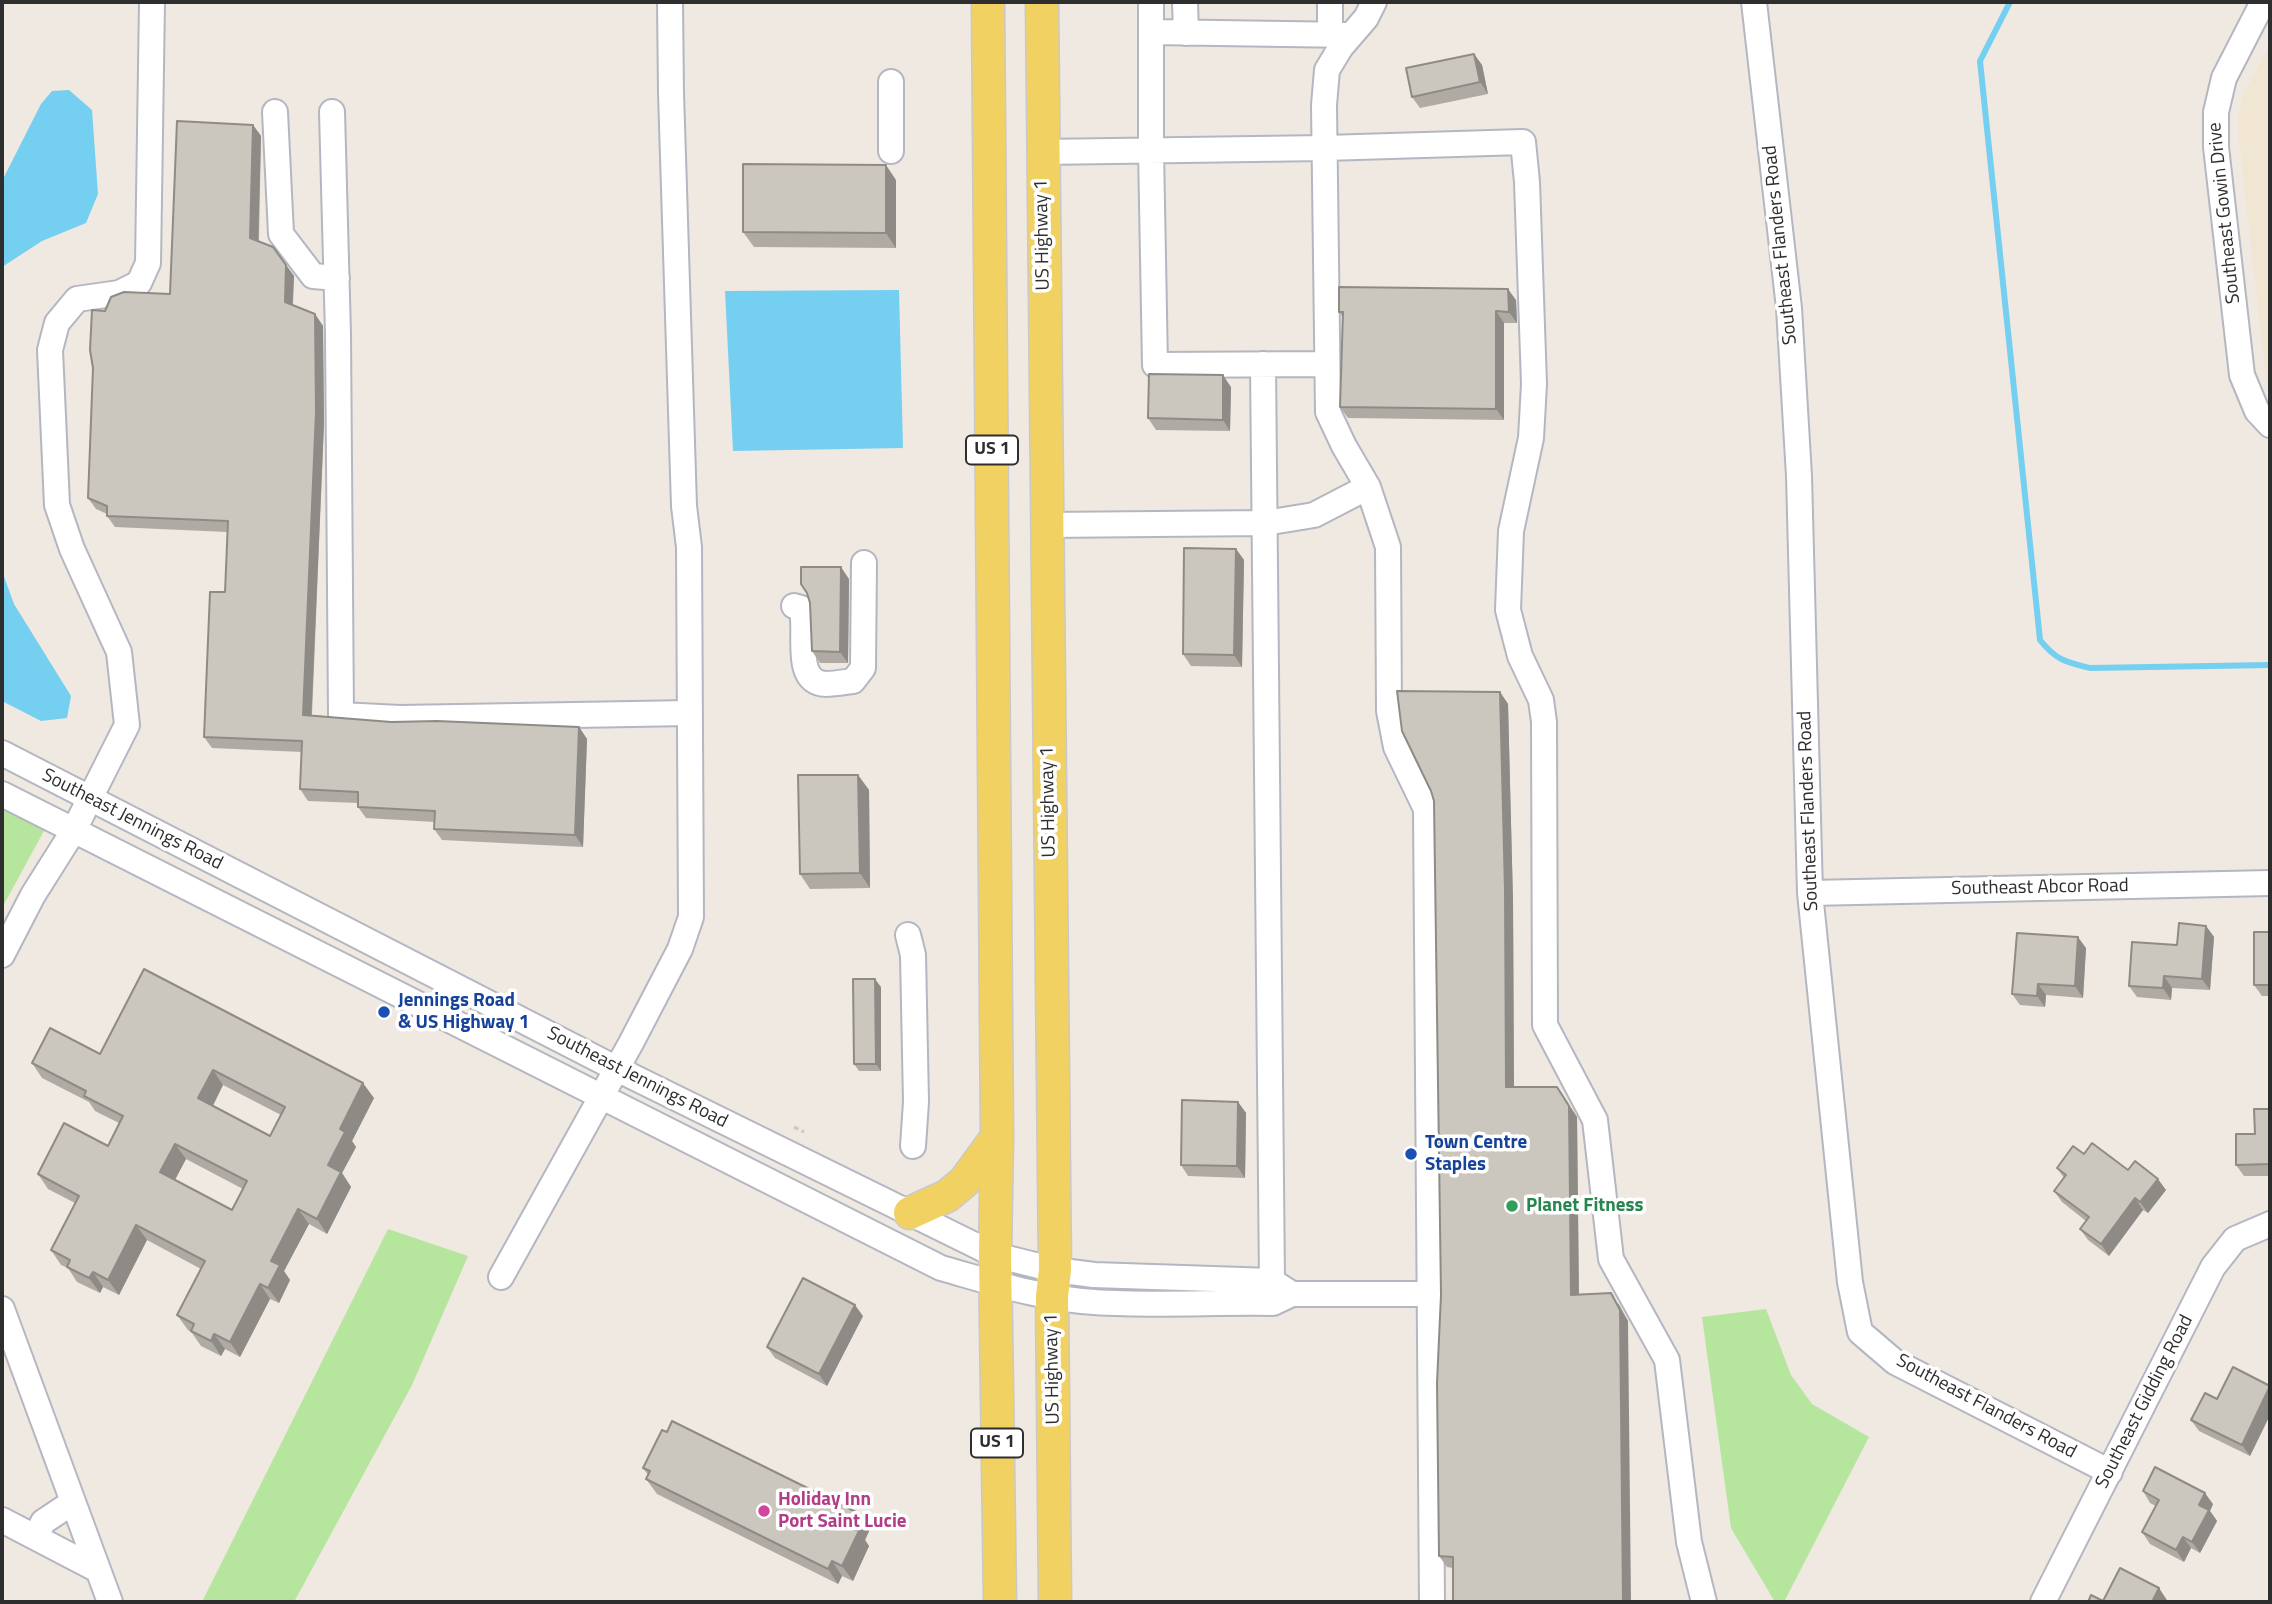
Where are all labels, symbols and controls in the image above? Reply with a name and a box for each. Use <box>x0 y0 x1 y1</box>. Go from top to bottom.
street label: Southeast Gowin Drive <box>2204 121 2246 305</box>
street label: Southeast Flanders Road <box>1759 144 1803 346</box>
street label: US Highway 1 <box>1031 179 1055 291</box>
road number: US 1 <box>966 436 1018 464</box>
street label: Southeast Flanders Road <box>1794 710 1824 912</box>
street label: US Highway 1 <box>1037 746 1061 858</box>
street label: Southeast Jennings Road <box>38 764 226 876</box>
street label: Southeast Abcor Road <box>1951 875 2129 901</box>
place label: Jennings Road & US Highway 1 <box>398 990 529 1034</box>
marker: Jennings Road & US Highway 1 <box>376 1004 392 1020</box>
street label: Southeast Jennings Road <box>543 1022 731 1134</box>
place label: Town Centre Staples <box>1425 1132 1527 1176</box>
marker: Town Centre Staples <box>1403 1146 1419 1162</box>
place label: Planet Fitness <box>1526 1195 1643 1217</box>
marker: Planet Fitness <box>1504 1198 1520 1214</box>
street label: Southeast Gidding Road <box>2091 1312 2199 1492</box>
street label: US Highway 1 <box>1041 1313 1065 1425</box>
street label: Southeast Flanders Road <box>1892 1350 2080 1464</box>
road number: US 1 <box>971 1428 1023 1458</box>
place label: Holiday Inn Port Saint Lucie <box>778 1489 907 1533</box>
marker: Holiday Inn Port Saint Lucie <box>756 1503 772 1519</box>

